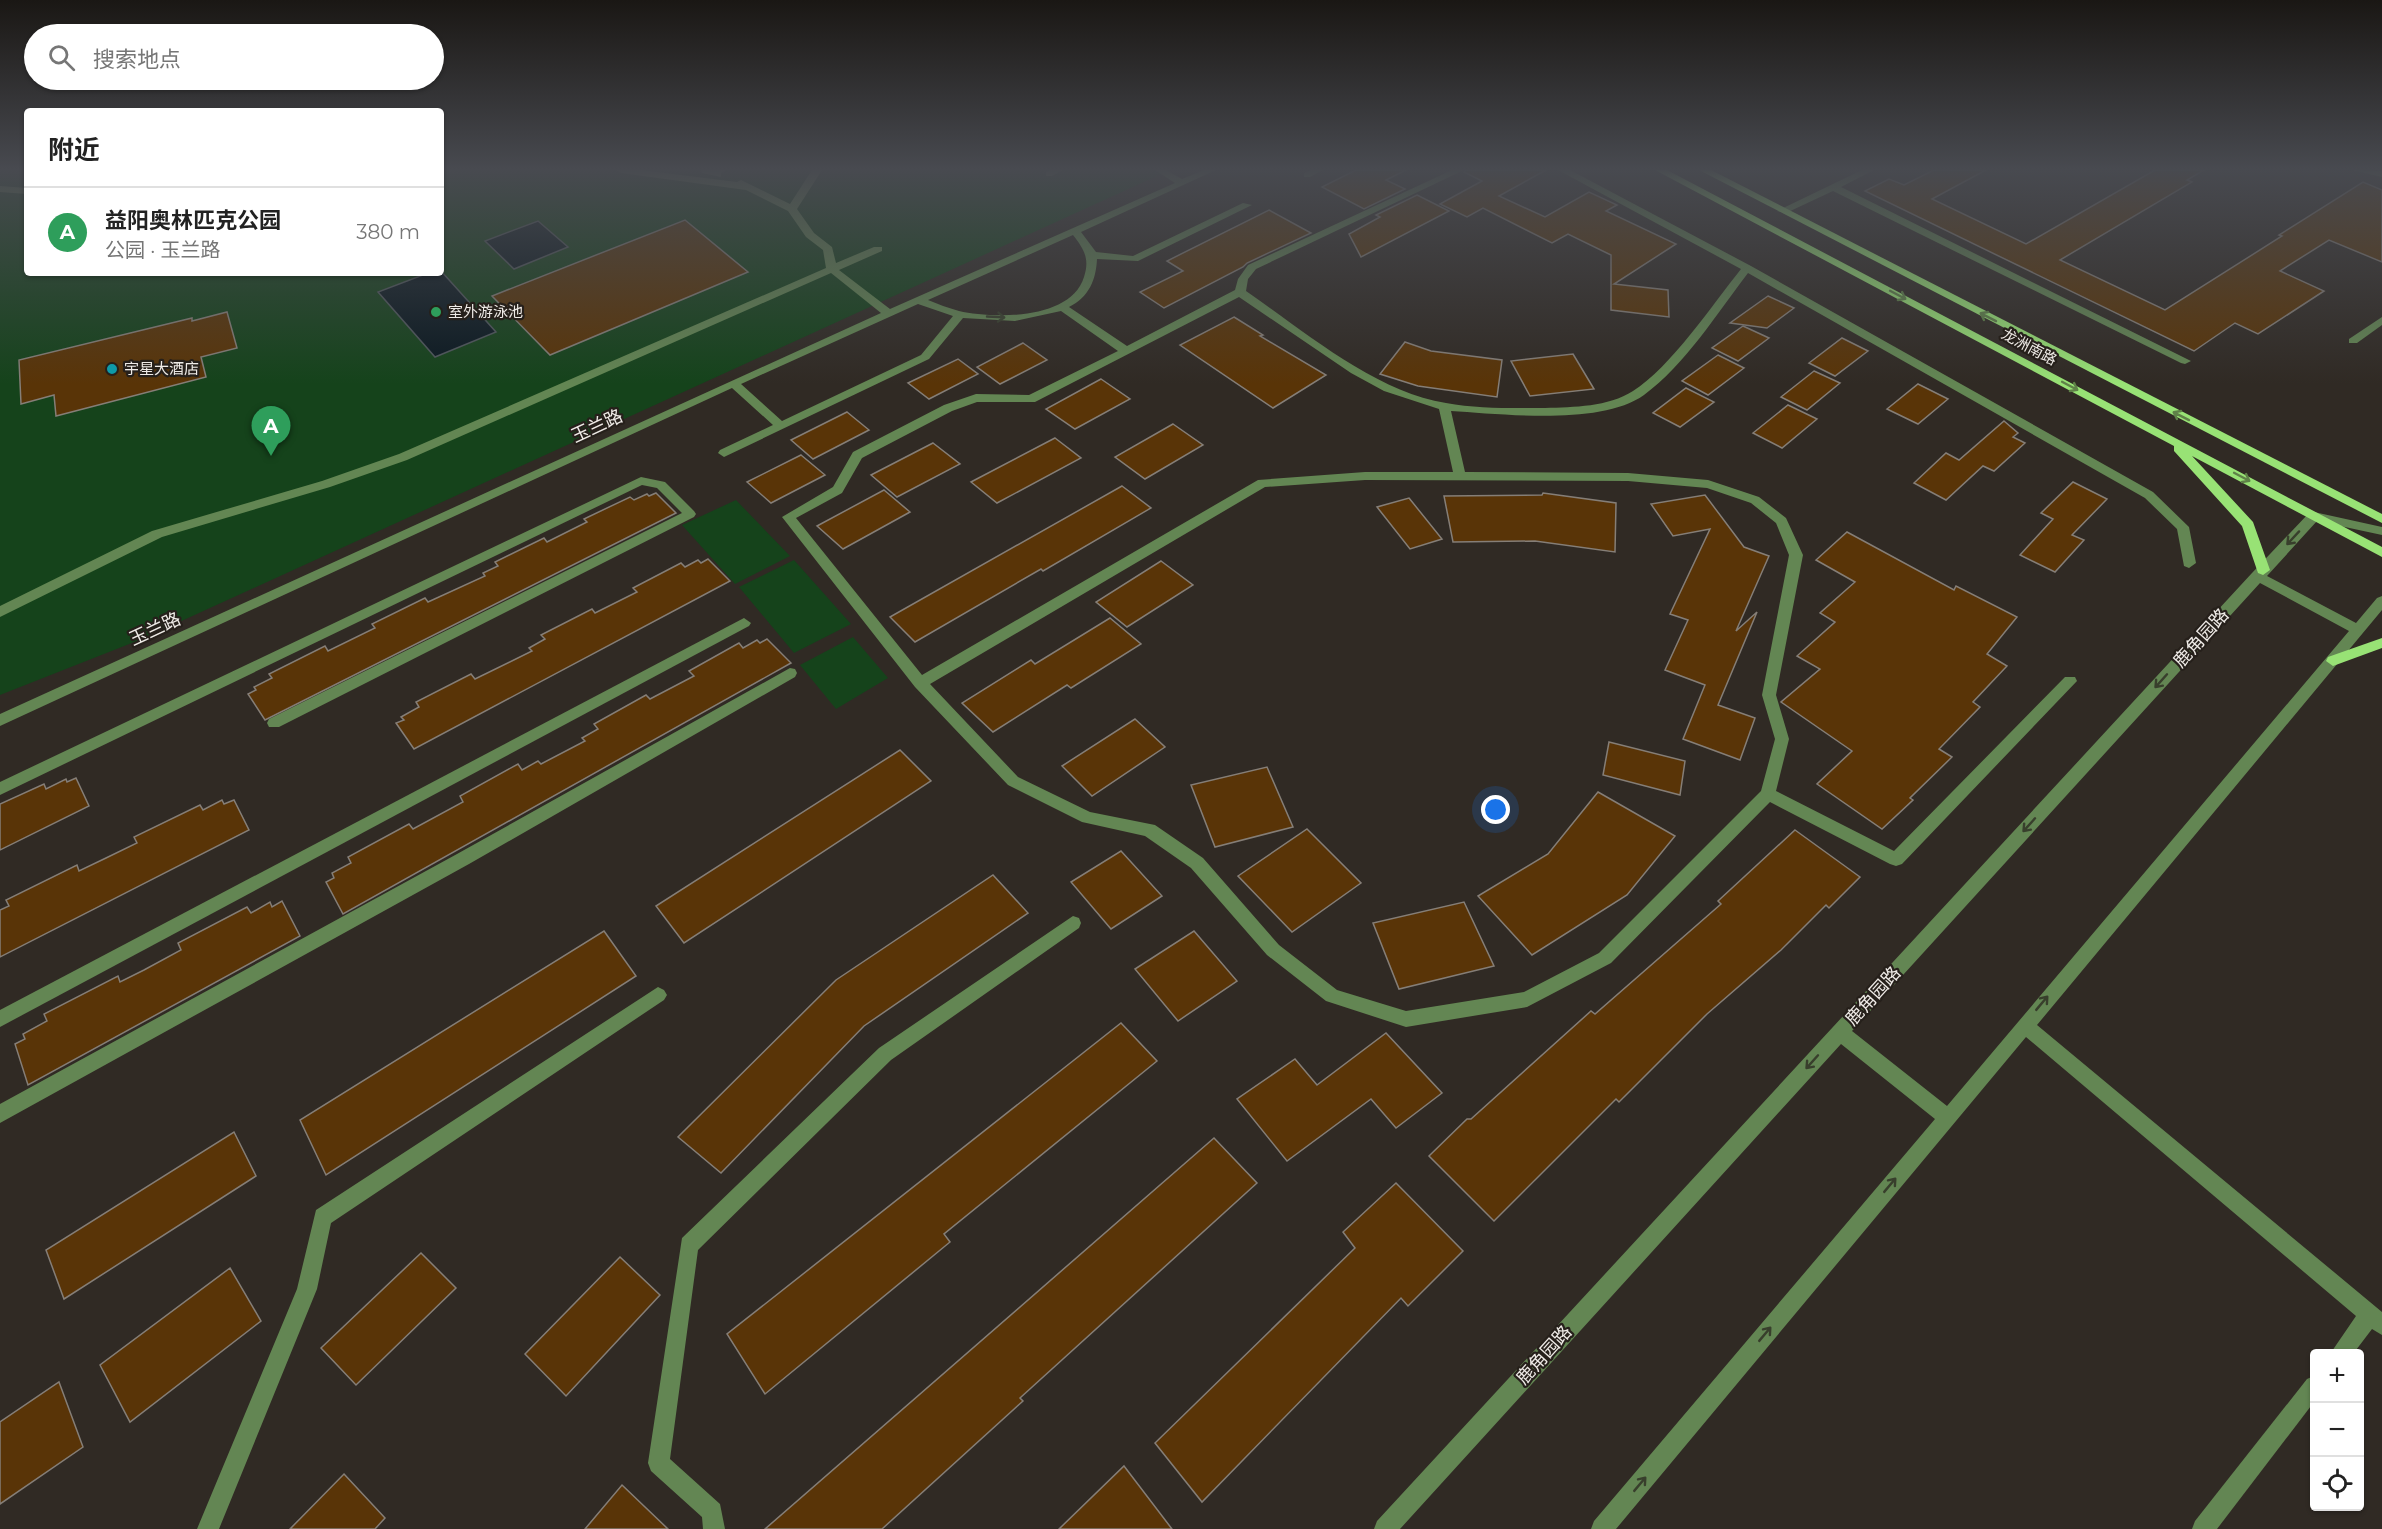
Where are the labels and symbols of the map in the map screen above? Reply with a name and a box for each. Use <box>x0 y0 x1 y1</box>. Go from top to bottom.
one-way arrow <box>1888 290 1906 301</box>
place label: 室外游泳池 <box>448 302 523 321</box>
marker: 室外游泳池 <box>429 305 443 319</box>
one-way arrow <box>986 311 1005 322</box>
one-way arrow <box>1980 311 1998 322</box>
street label: 龙洲南路 <box>1998 324 2060 369</box>
place label: 宇星大酒店 <box>124 359 199 378</box>
marker: 宇星大酒店 <box>105 362 119 376</box>
one-way arrow <box>2061 381 2079 392</box>
street label: 玉兰路 <box>568 405 626 447</box>
pin: A <box>252 406 290 456</box>
one-way arrow <box>2172 410 2190 421</box>
one-way arrow <box>2233 472 2251 483</box>
one-way arrow <box>2286 530 2300 545</box>
street label: 鹿角园路 <box>2169 604 2233 672</box>
street label: 玉兰路 <box>126 608 184 650</box>
one-way arrow <box>2154 674 2168 689</box>
your location <box>1481 795 1510 824</box>
one-way arrow <box>2022 818 2036 833</box>
street label: 鹿角园路 <box>1841 962 1905 1030</box>
one-way arrow <box>2036 995 2049 1011</box>
one-way arrow <box>1805 1054 1819 1069</box>
one-way arrow <box>1883 1178 1897 1193</box>
street label: 鹿角园路 <box>1512 1321 1576 1389</box>
one-way arrow <box>1758 1327 1771 1343</box>
one-way arrow <box>1633 1477 1647 1492</box>

